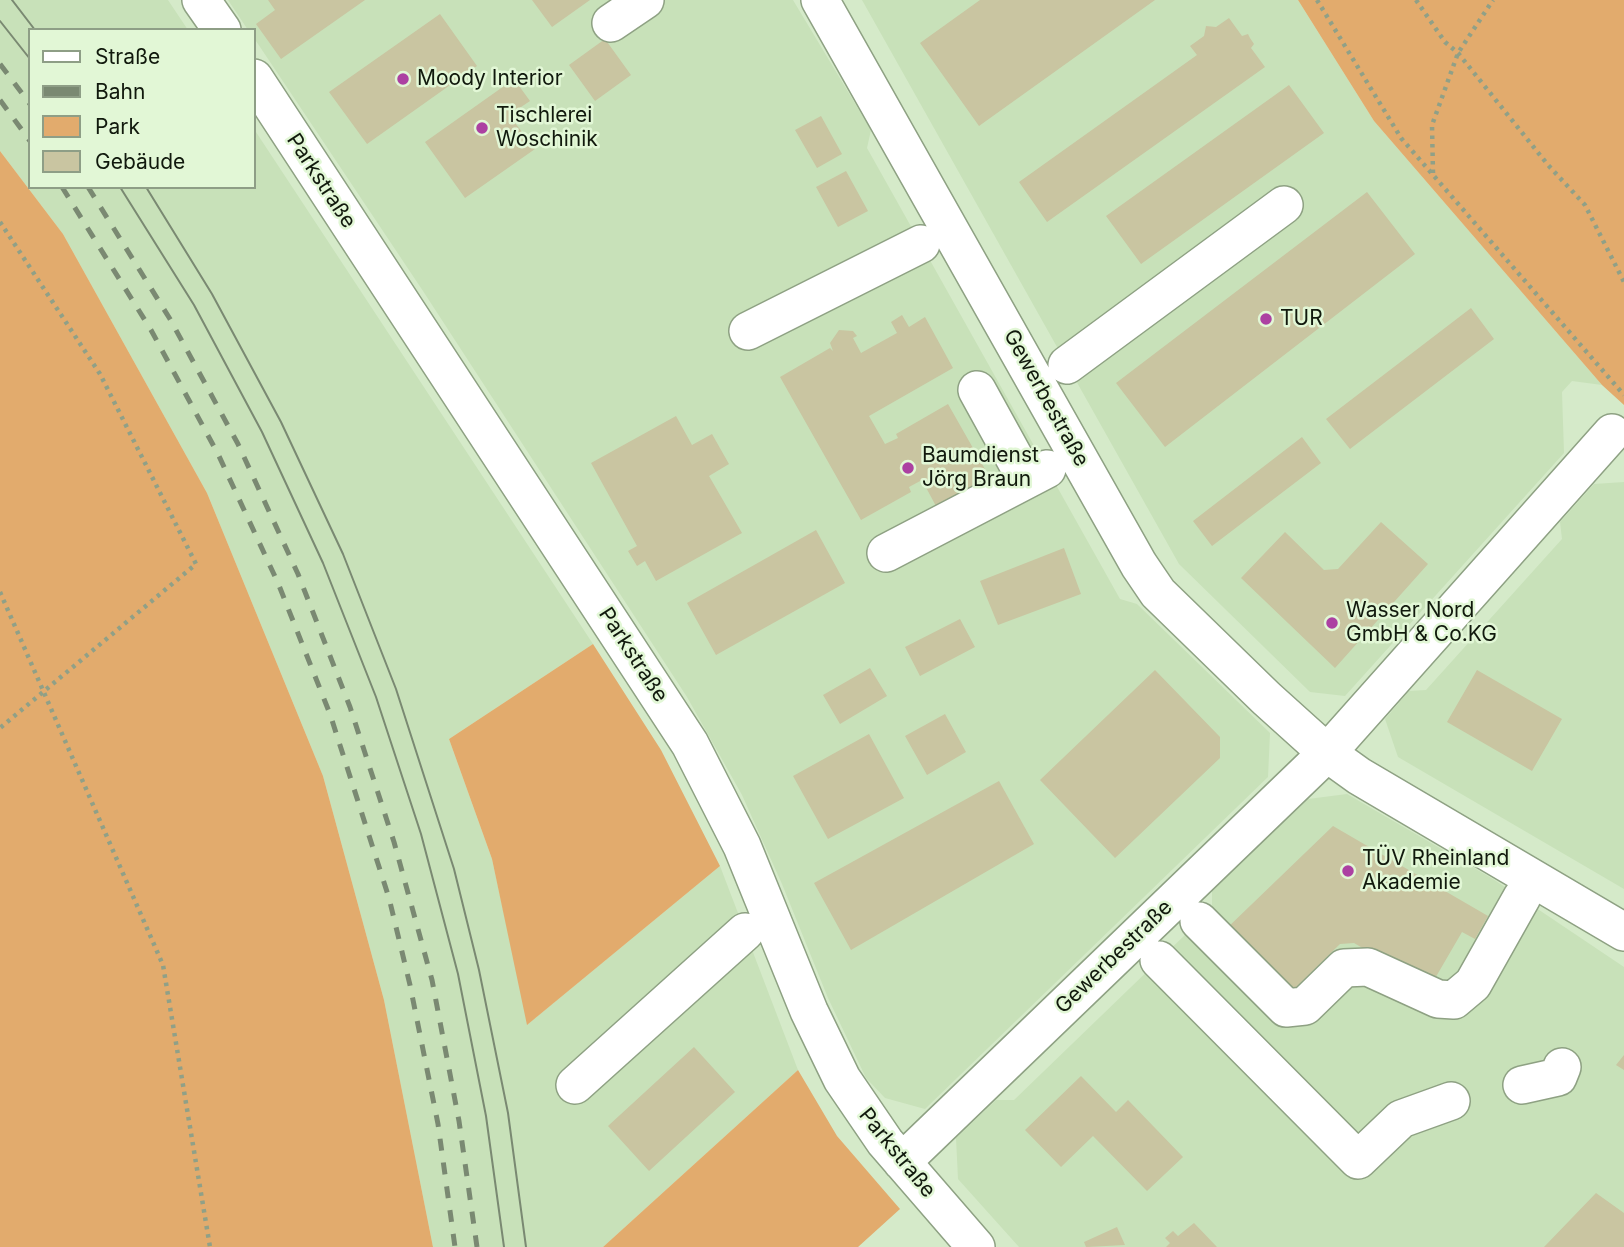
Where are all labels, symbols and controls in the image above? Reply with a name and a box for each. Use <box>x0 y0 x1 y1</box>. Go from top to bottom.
legend <box>28 28 256 189</box>
text: Straße <box>95 44 160 69</box>
place label: Moody Interior <box>417 66 563 92</box>
marker: Moody Interior <box>395 71 411 87</box>
text: Bahn <box>95 79 145 104</box>
place label: Tischlerei Woschinik <box>496 103 598 153</box>
text: Park <box>95 114 140 139</box>
marker: Tischlerei Woschinik <box>474 120 490 136</box>
street label: Parkstraße <box>281 129 361 233</box>
text: Gebäude <box>95 149 185 174</box>
place label: TUR <box>1280 306 1323 332</box>
marker: TUR <box>1258 311 1274 327</box>
street label: Gewerbestraße <box>998 325 1094 471</box>
place label: Baumdienst Jörg Braun <box>922 443 1039 493</box>
marker: Baumdienst Jörg Braun <box>900 460 916 476</box>
place label: Wasser Nord GmbH & Co.KG <box>1346 598 1497 648</box>
street label: Parkstraße <box>593 603 673 707</box>
marker: Wasser Nord GmbH & Co.KG <box>1324 615 1340 631</box>
place label: TÜV Rheinland Akademie <box>1362 846 1509 896</box>
marker: TÜV Rheinland Akademie <box>1340 863 1356 879</box>
street label: Gewerbestraße <box>1050 895 1178 1019</box>
street label: Parkstraße <box>853 1103 941 1203</box>

